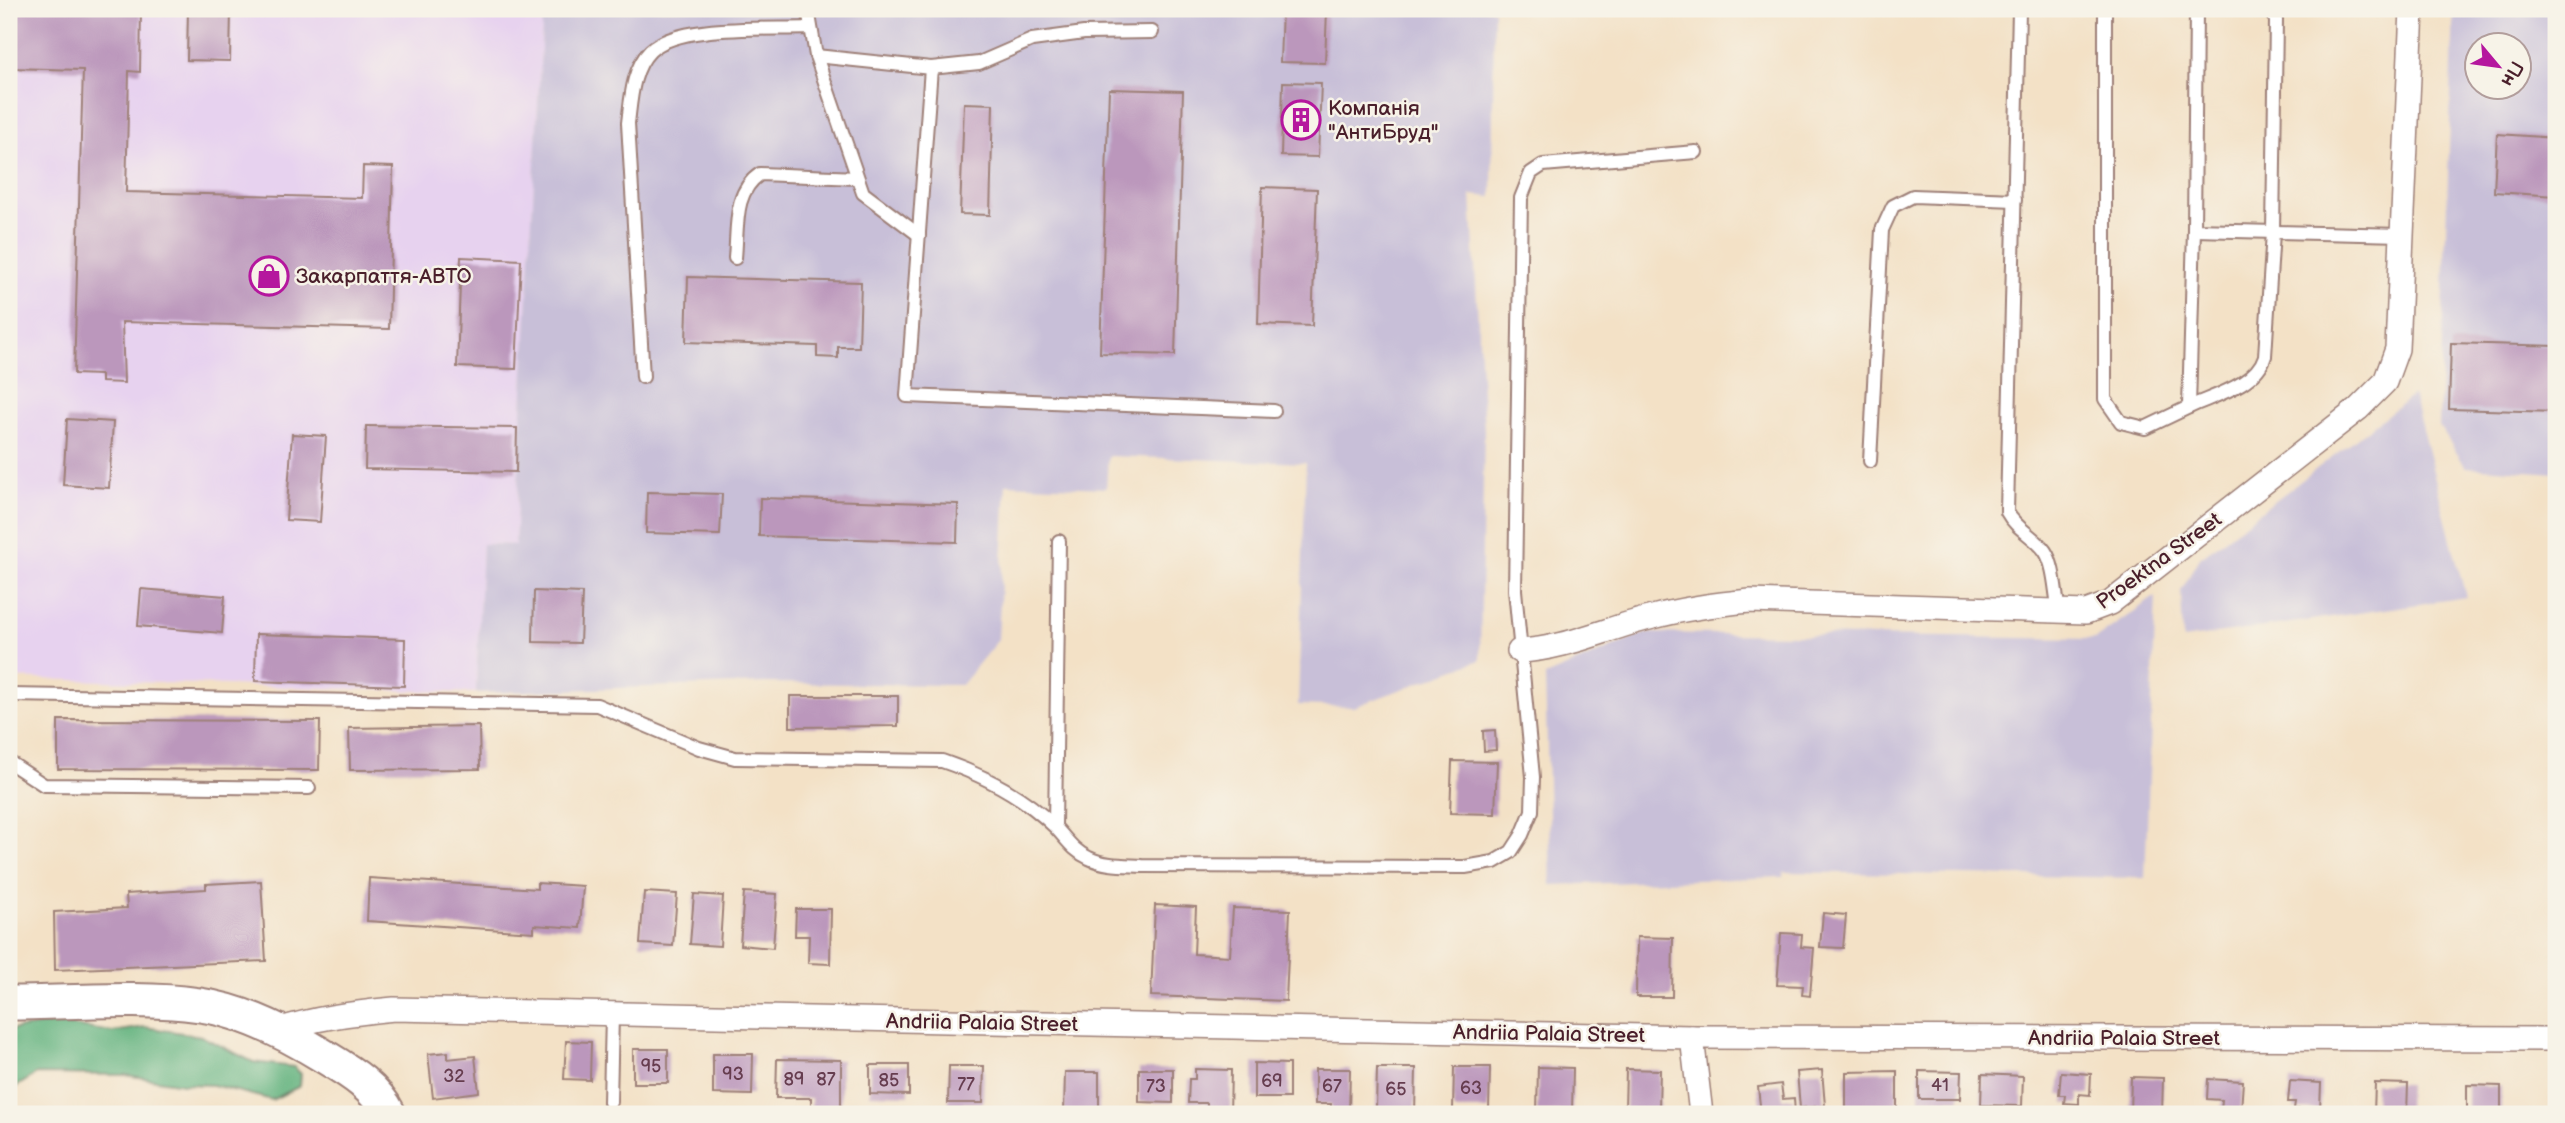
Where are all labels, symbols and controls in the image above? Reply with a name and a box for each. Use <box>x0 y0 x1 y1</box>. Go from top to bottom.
north arrow <box>2464 32 2534 102</box>
text: Пн <box>2495 57 2528 90</box>
place label: Компанія "АнтиБруд" <box>1328 96 1439 145</box>
building icon: Компанія "АнтиБруд" <box>1280 99 1322 141</box>
shop icon: Закарпаття-АВТО <box>248 255 290 297</box>
place label: Закарпаття-АВТО <box>296 264 472 289</box>
street label: Proektna Street <box>2091 507 2227 615</box>
street label: Andriia Palaia Street <box>886 1009 1079 1037</box>
street label: Andriia Palaia Street <box>1453 1020 1646 1048</box>
street label: Andriia Palaia Street <box>2028 1026 2221 1051</box>
house number: 95 <box>641 1056 661 1077</box>
house number: 93 <box>722 1064 744 1085</box>
house number: 32 <box>443 1066 465 1087</box>
house number: 89 <box>784 1069 804 1090</box>
house number: 87 <box>816 1069 836 1090</box>
house number: 85 <box>879 1070 899 1091</box>
house number: 69 <box>1261 1071 1283 1092</box>
house number: 77 <box>957 1074 975 1095</box>
house number: 41 <box>1931 1075 1949 1096</box>
house number: 73 <box>1146 1076 1166 1097</box>
house number: 67 <box>1322 1076 1342 1097</box>
house number: 63 <box>1460 1078 1482 1099</box>
house number: 65 <box>1385 1079 1407 1100</box>

